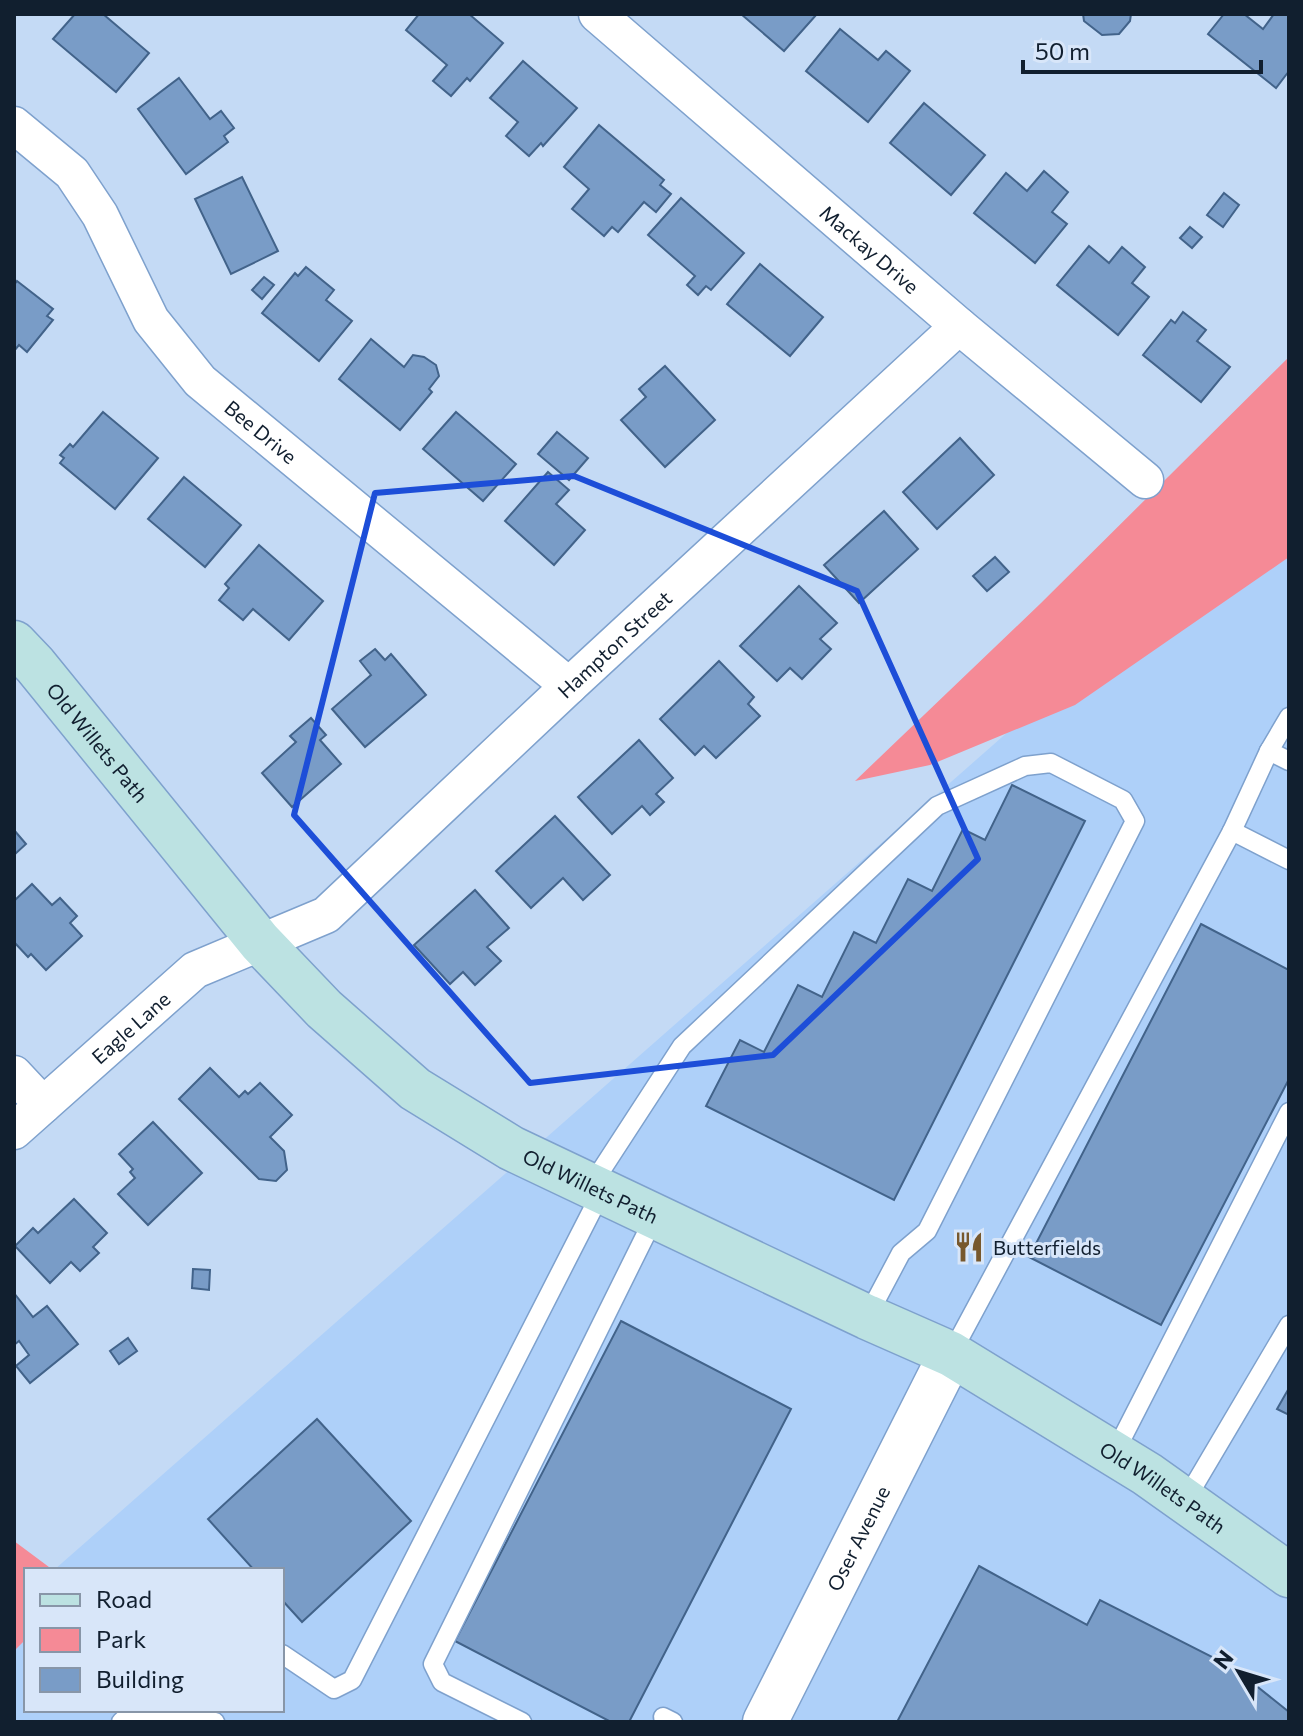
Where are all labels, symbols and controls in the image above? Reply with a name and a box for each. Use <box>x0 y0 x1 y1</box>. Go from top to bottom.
scale bar <box>1023 24 1261 74</box>
text: 50 m <box>1035 36 1090 65</box>
street label: Mackay Drive <box>815 200 924 298</box>
street label: Bee Drive <box>220 395 302 468</box>
street label: Hampton Street <box>552 586 676 703</box>
street label: Old Willets Path <box>42 678 153 807</box>
street label: Eagle Lane <box>86 986 175 1068</box>
street label: Old Willets Path <box>519 1144 662 1228</box>
restaurant icon: Butterfields <box>952 1230 986 1264</box>
place label: Butterfields <box>993 1235 1101 1259</box>
street label: Old Willets Path <box>1096 1436 1231 1538</box>
street label: Oser Avenue <box>821 1482 894 1595</box>
legend <box>24 1568 284 1712</box>
text: Road <box>96 1584 152 1613</box>
text: Park <box>96 1624 146 1653</box>
north arrow <box>1199 1632 1279 1712</box>
text: N <box>1207 1645 1239 1674</box>
text: Building <box>96 1664 184 1693</box>

